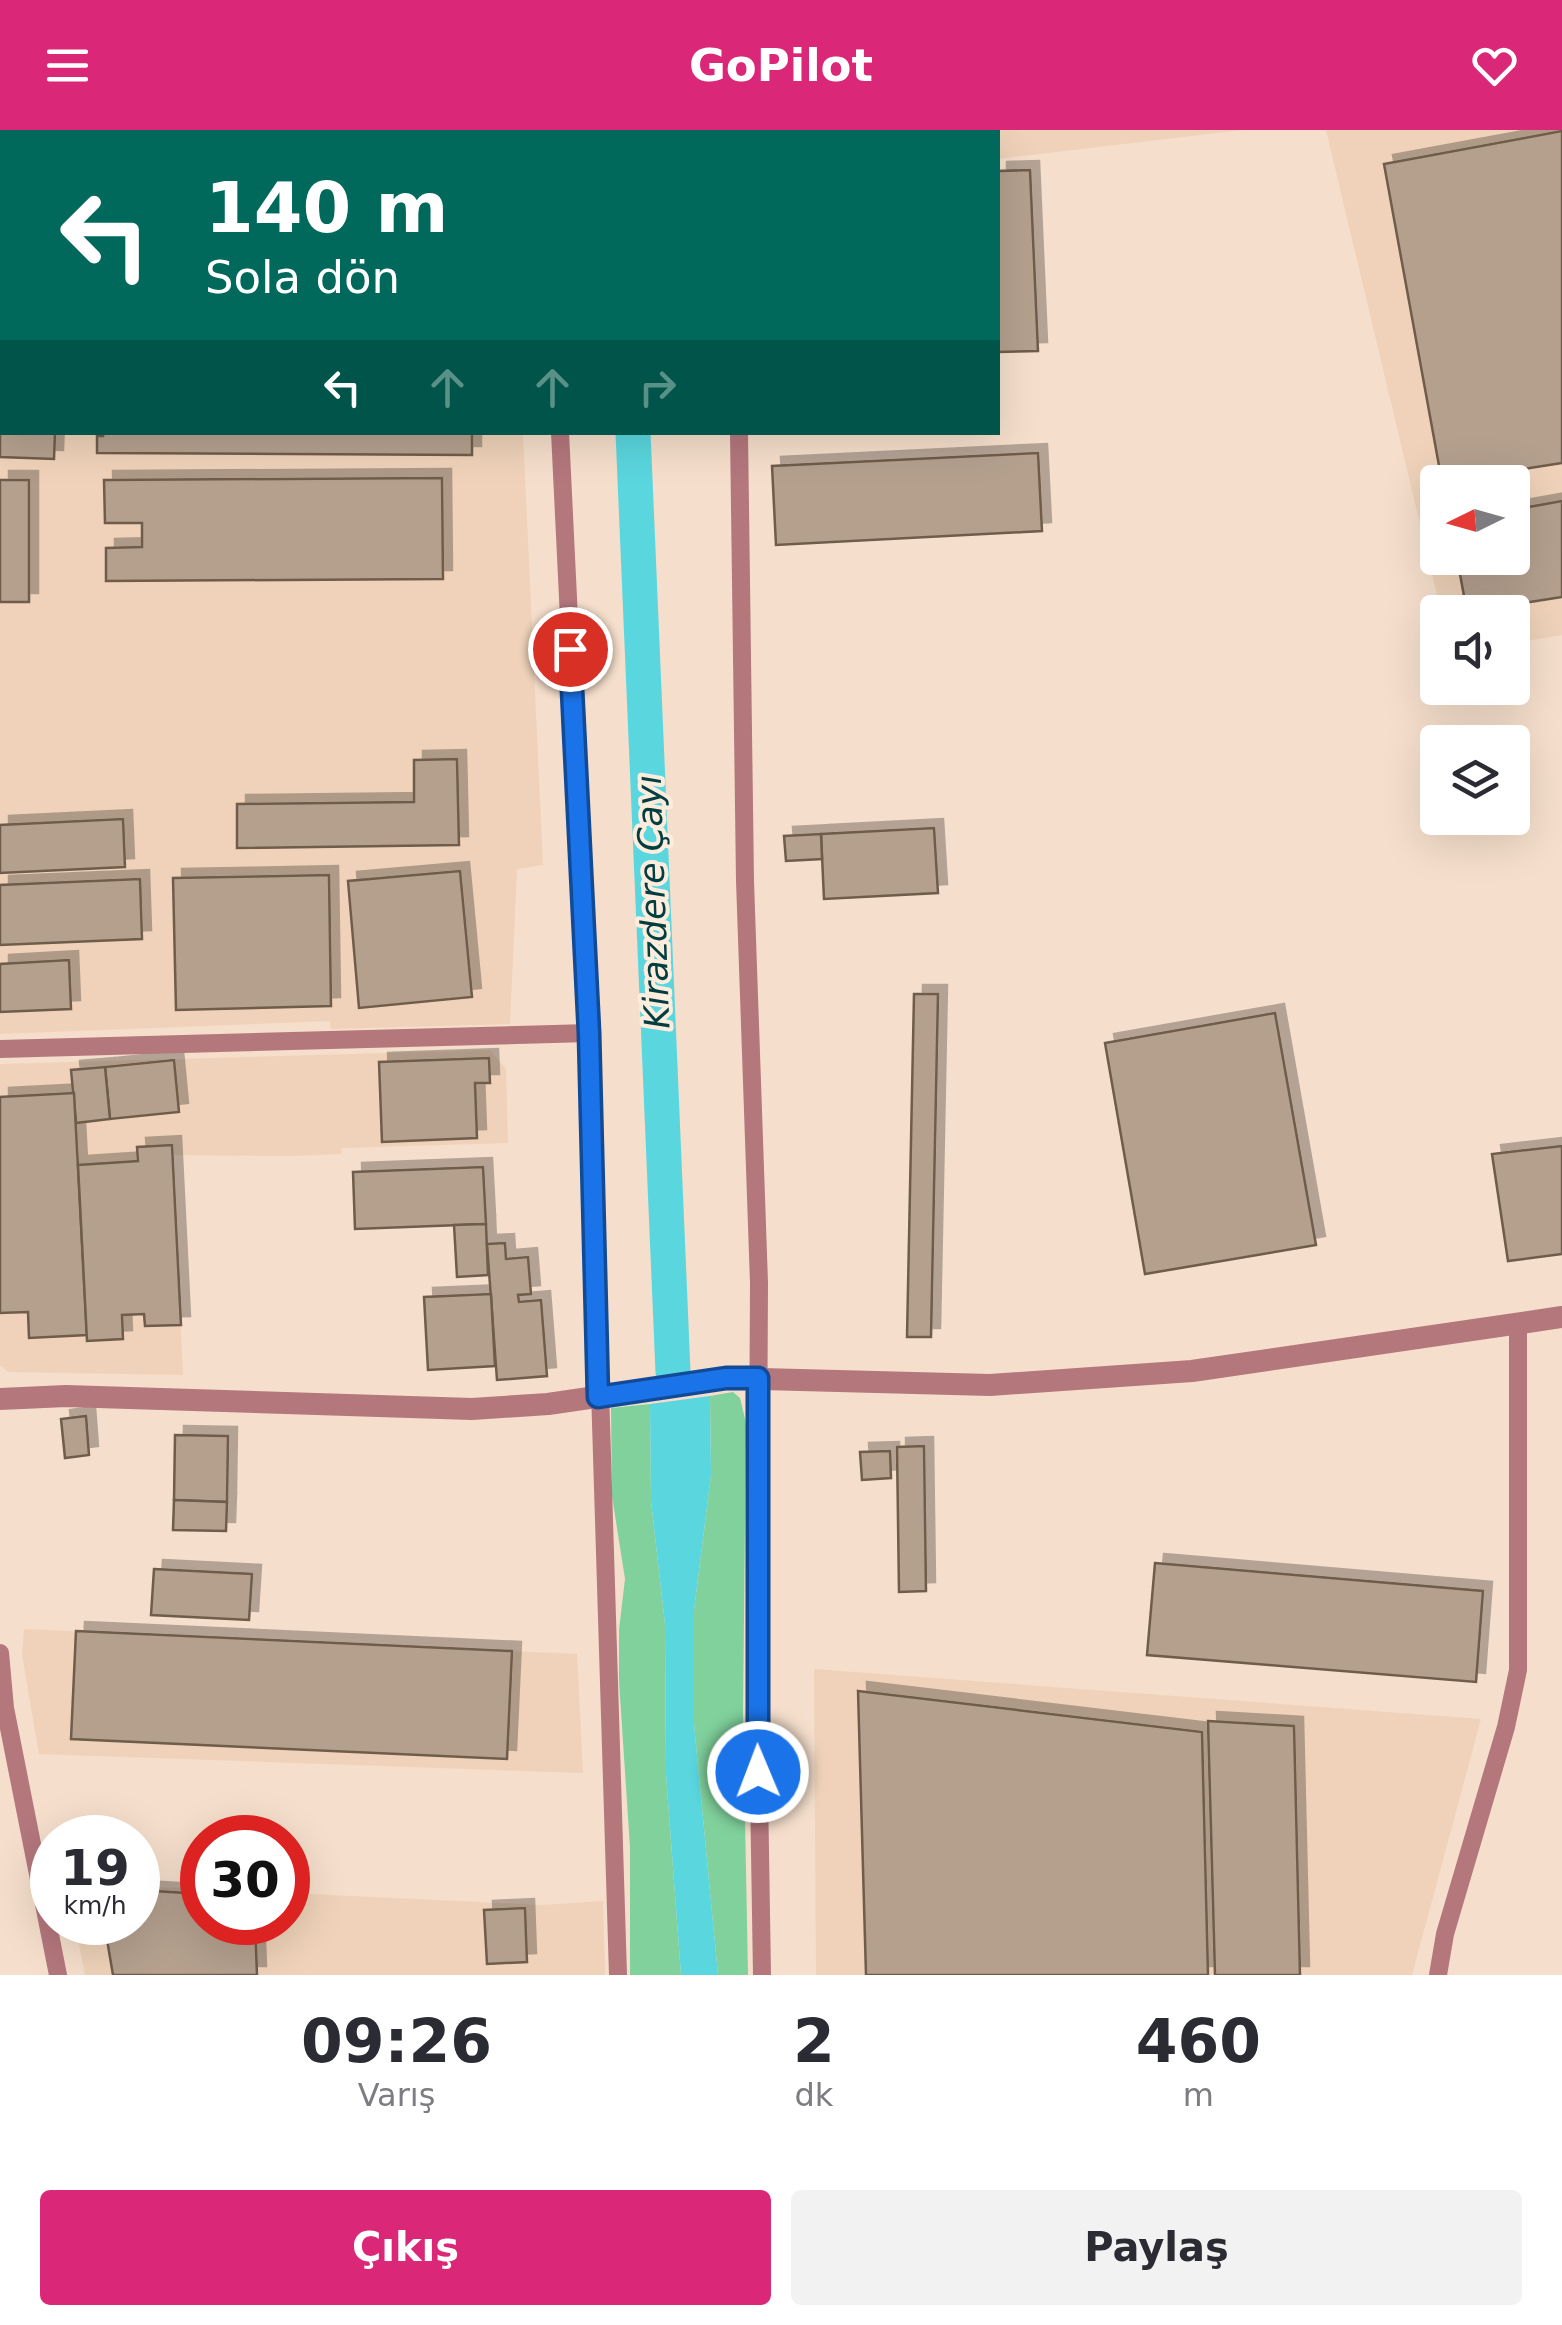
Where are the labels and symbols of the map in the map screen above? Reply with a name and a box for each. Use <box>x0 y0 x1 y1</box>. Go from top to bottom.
north arrow <box>1420 465 1530 575</box>
pin <box>528 607 613 692</box>
water label: Kirazdere Çayı <box>629 774 677 1030</box>
position arrow <box>706 1720 810 1824</box>
speed limit sign: 30 <box>180 1815 310 1945</box>

